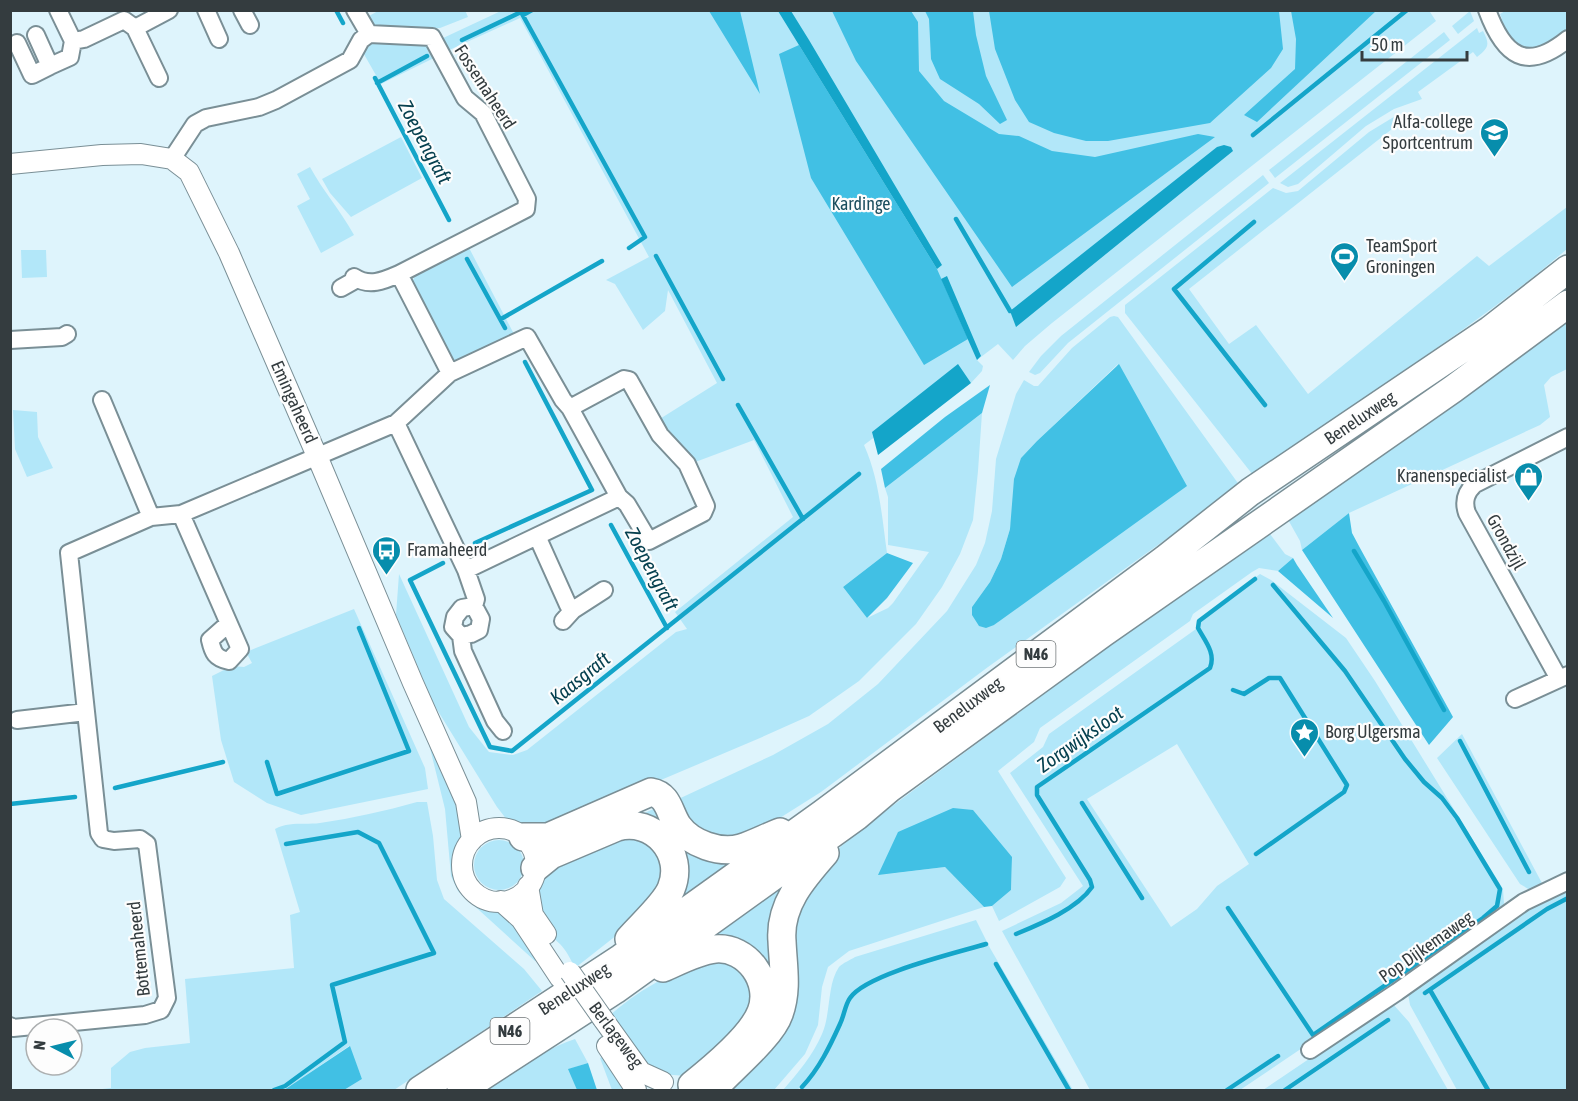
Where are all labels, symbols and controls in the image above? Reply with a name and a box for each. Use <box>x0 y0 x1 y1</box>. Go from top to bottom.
scale bar <box>1362 24 1467 62</box>
text: 50 m <box>1371 34 1403 55</box>
street label: Fossemaheerd <box>450 41 520 133</box>
water label: Zoepengraft <box>394 96 457 188</box>
place label: Alfa-college Sportcentrum <box>1383 111 1473 153</box>
school or university icon: Alfa-college Sportcentrum <box>1478 116 1510 158</box>
park label: Kardinge <box>831 193 891 214</box>
place label: TeamSport Groningen <box>1366 235 1437 277</box>
sports icon: TeamSport Groningen <box>1329 240 1361 282</box>
street label: Emingaheerd <box>267 357 322 446</box>
street label: Beneluxweg <box>1320 386 1399 449</box>
shop icon: Kranenspecialist <box>1512 460 1544 502</box>
place label: Kranenspecialist <box>1397 465 1507 486</box>
street label: Grondzijl <box>1483 510 1530 573</box>
water label: Zoepengraft <box>621 523 684 615</box>
bus stop icon: Framaheerd <box>370 534 402 576</box>
place label: Framaheerd <box>407 539 487 560</box>
road number: N46 <box>1016 641 1056 667</box>
water label: Kaasgraft <box>545 646 614 709</box>
street label: Beneluxweg <box>929 672 1006 737</box>
water label: Zorgwijksloot <box>1032 700 1127 777</box>
place icon: Borg Ulgersma <box>1288 716 1320 758</box>
place label: Borg Ulgersma <box>1325 721 1421 742</box>
street label: Bottemaheerd <box>123 900 154 998</box>
street label: Pop Dijkemaweg <box>1375 906 1477 987</box>
street label: Beneluxweg <box>534 958 614 1019</box>
street label: Berlageweg <box>585 998 648 1072</box>
north arrow <box>24 1017 84 1077</box>
road number: N46 <box>490 1018 530 1044</box>
text: N <box>30 1039 49 1051</box>

